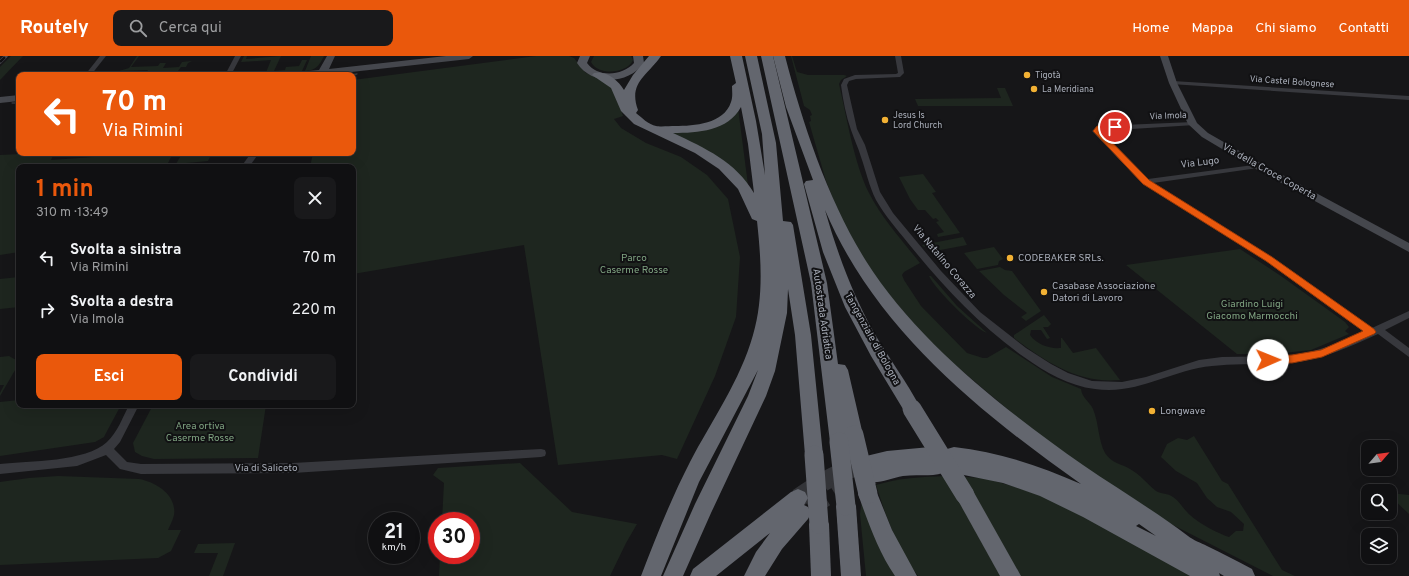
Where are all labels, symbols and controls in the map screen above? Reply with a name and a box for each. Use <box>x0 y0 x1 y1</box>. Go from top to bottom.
search box <box>113 10 393 46</box>
text: Routely <box>20 16 89 40</box>
icon: search <box>127 17 149 39</box>
text: Cerca qui <box>159 19 222 38</box>
text: Home <box>1132 20 1169 37</box>
text: Mappa <box>1191 20 1233 37</box>
text: Chi siamo <box>1255 20 1317 37</box>
text: Contatti <box>1339 20 1389 37</box>
marker: Tigotà <box>1022 70 1032 80</box>
place label: Tigotà <box>1035 70 1061 81</box>
street label: Via Castel Bolognese <box>1249 74 1335 90</box>
marker: La Meridiana <box>1029 84 1039 94</box>
place label: La Meridiana <box>1042 84 1094 95</box>
text: 70 m <box>102 85 167 121</box>
icon: left <box>36 88 88 140</box>
place label: Jesus Is Lord Church <box>893 110 942 131</box>
pin <box>1098 110 1132 144</box>
street label: Via Imola <box>1149 110 1187 122</box>
marker: Jesus Is Lord Church <box>880 115 890 125</box>
icon: arrive <box>1104 116 1126 138</box>
text: Via Rimini <box>102 120 183 143</box>
street label: Via della Croce Coperta <box>1220 141 1318 203</box>
street label: Via Lugo <box>1180 154 1221 172</box>
text: 1 min <box>36 175 94 205</box>
button: close <box>294 177 336 219</box>
text: 310 m · 13:49 <box>36 205 108 221</box>
street label: Via Natalino Corazza <box>909 222 979 302</box>
text: Svolta a sinistra <box>70 241 181 260</box>
icon: left <box>36 247 58 269</box>
text: 70 m <box>303 249 336 268</box>
park label: Parco Caserme Rosse <box>600 252 668 277</box>
place label: CODEBAKER SRLs. <box>1018 252 1104 265</box>
marker: CODEBAKER SRLs. <box>1005 253 1015 263</box>
text: Via Rimini <box>70 260 129 276</box>
street label: Autostrada Adriatica <box>809 268 835 360</box>
place label: Casabase Associazione Datori di Lavoro <box>1052 280 1155 305</box>
marker: Casabase Associazione Datori di Lavoro <box>1039 287 1049 297</box>
street label: Tangenziale di Bologna <box>841 290 903 388</box>
text: Svolta a destra <box>70 293 173 312</box>
park label: Giardino Luigi Giacomo Marmocchi <box>1206 298 1298 323</box>
icon: right <box>36 299 58 321</box>
text: 220 m <box>292 301 336 320</box>
text: Via Imola <box>70 312 124 328</box>
position arrow <box>1247 339 1289 381</box>
button: Esci <box>36 354 182 400</box>
button: Condividi <box>190 354 336 400</box>
place label: Longwave <box>1160 405 1205 418</box>
marker: Longwave <box>1147 406 1157 416</box>
park label: Area ortiva Caserme Rosse <box>166 420 234 445</box>
north arrow <box>1361 440 1397 476</box>
map controls <box>1361 440 1397 564</box>
street label: Via di Saliceto <box>234 462 298 475</box>
button: search <box>1361 484 1397 520</box>
speed limit sign: 30 <box>428 512 480 564</box>
text: 21 <box>384 520 404 546</box>
button: layers <box>1361 528 1397 564</box>
text: km/h <box>382 541 406 554</box>

